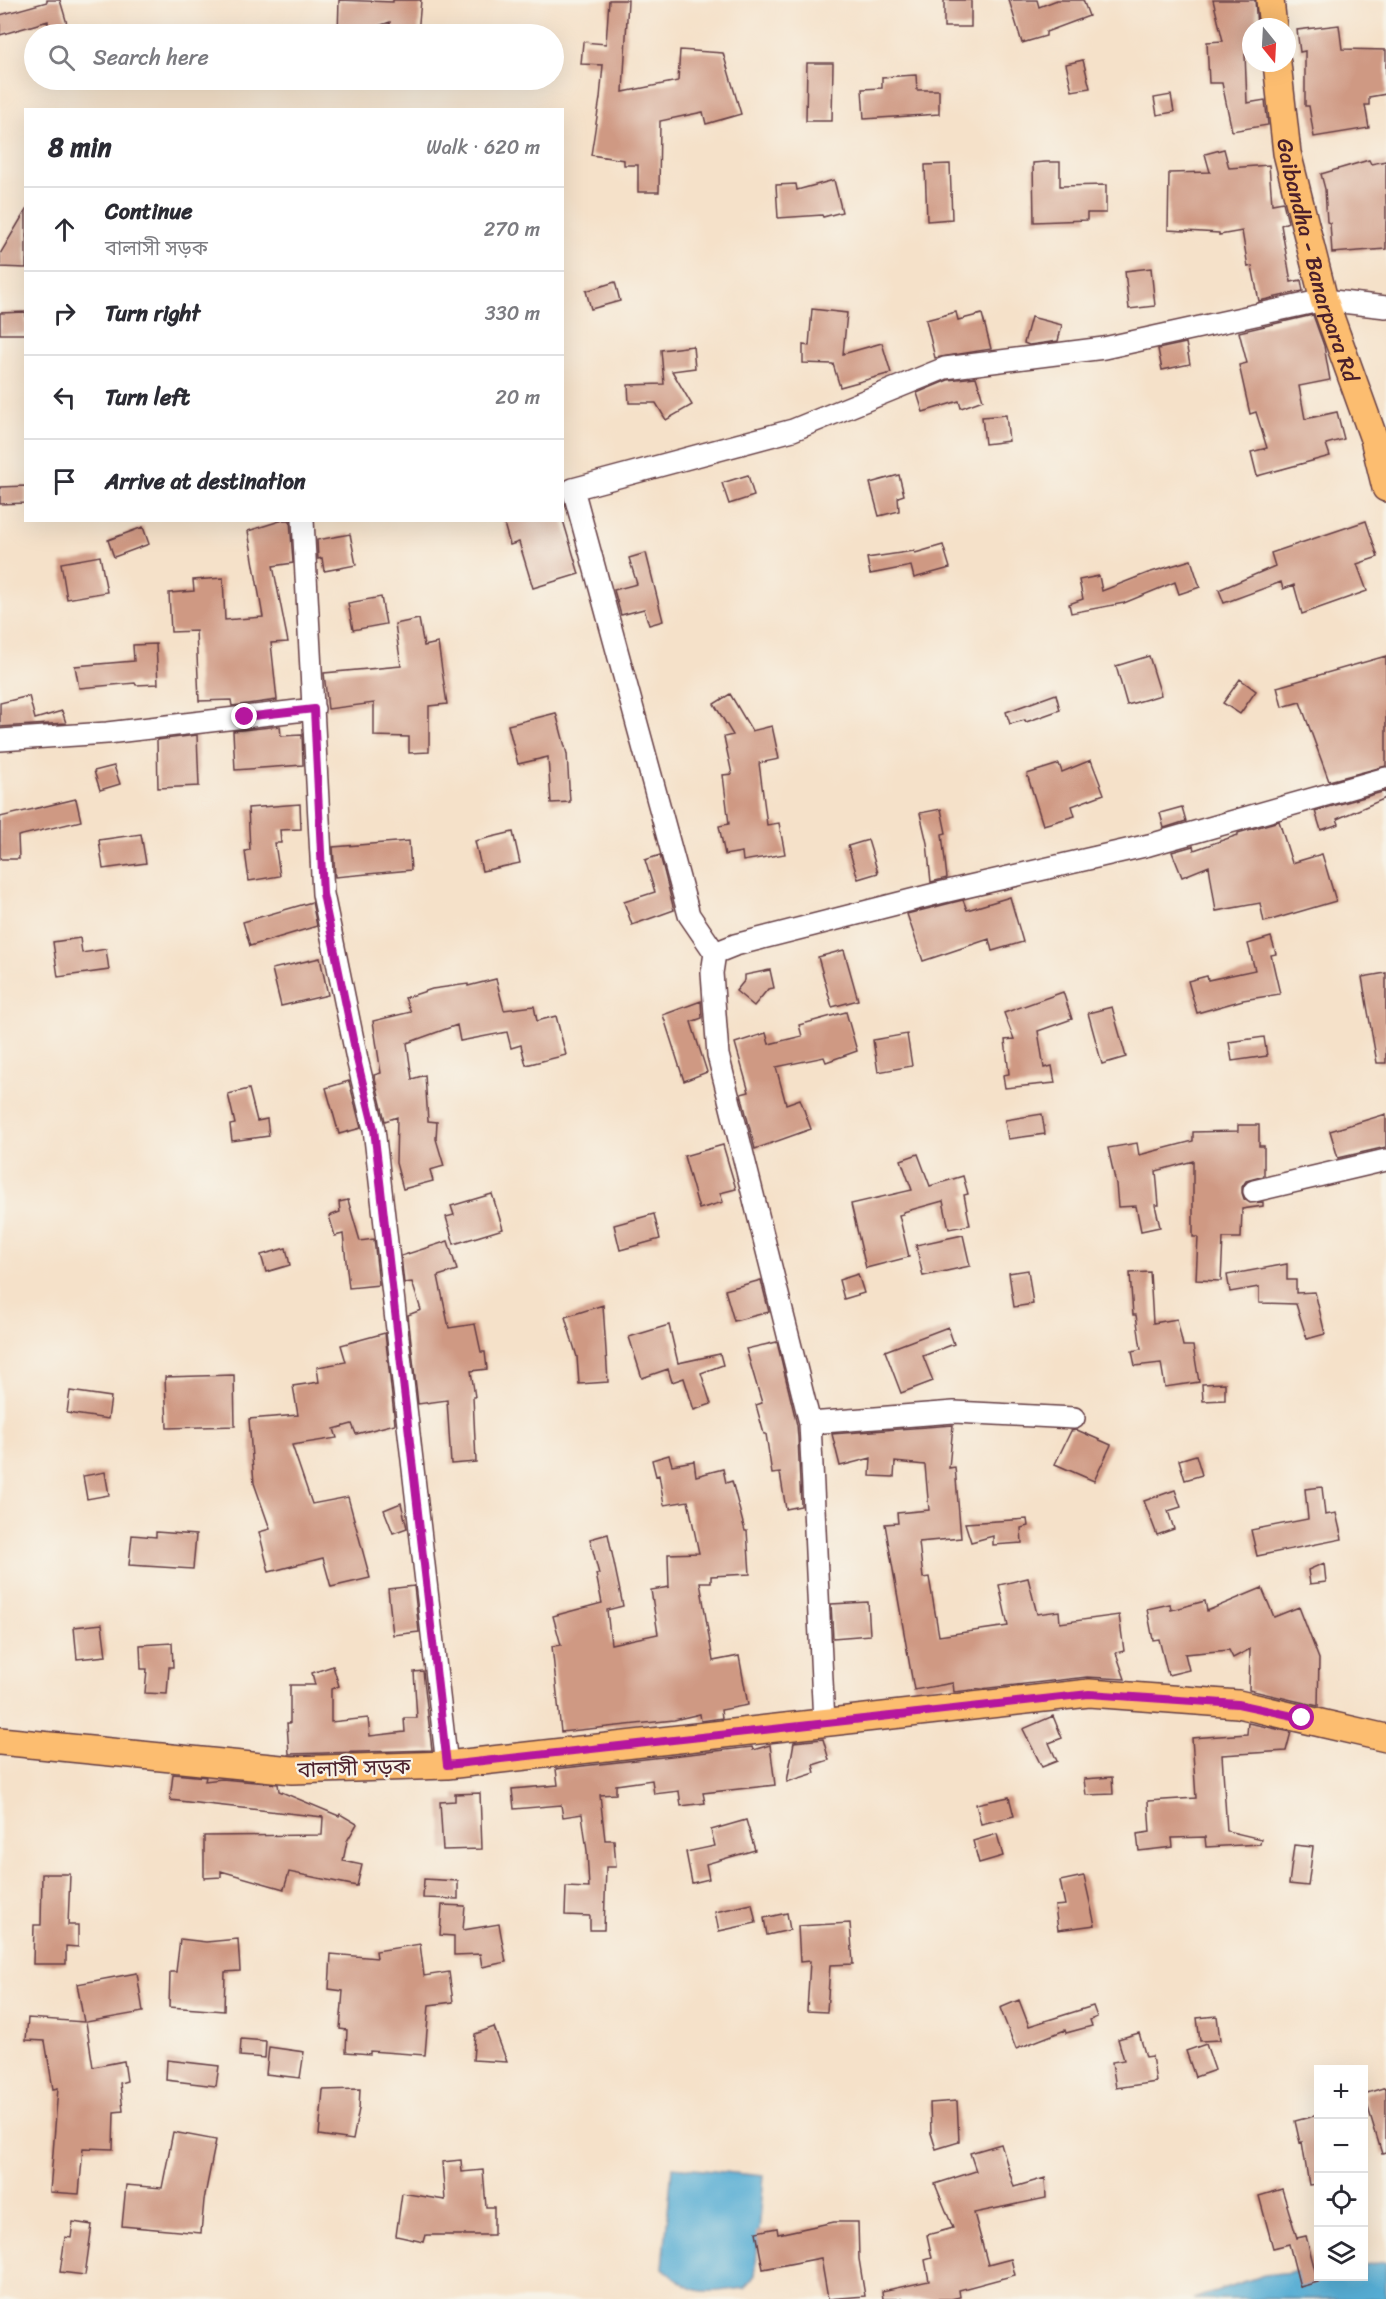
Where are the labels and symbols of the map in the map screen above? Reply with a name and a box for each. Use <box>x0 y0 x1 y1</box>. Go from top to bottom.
north arrow <box>1242 18 1296 72</box>
street label: Gaibandha - Banarpara Rd <box>1266 136 1372 389</box>
route end <box>231 703 257 729</box>
route start <box>1288 1704 1314 1730</box>
street label: বালাসী সড়ক <box>296 1747 412 1790</box>

